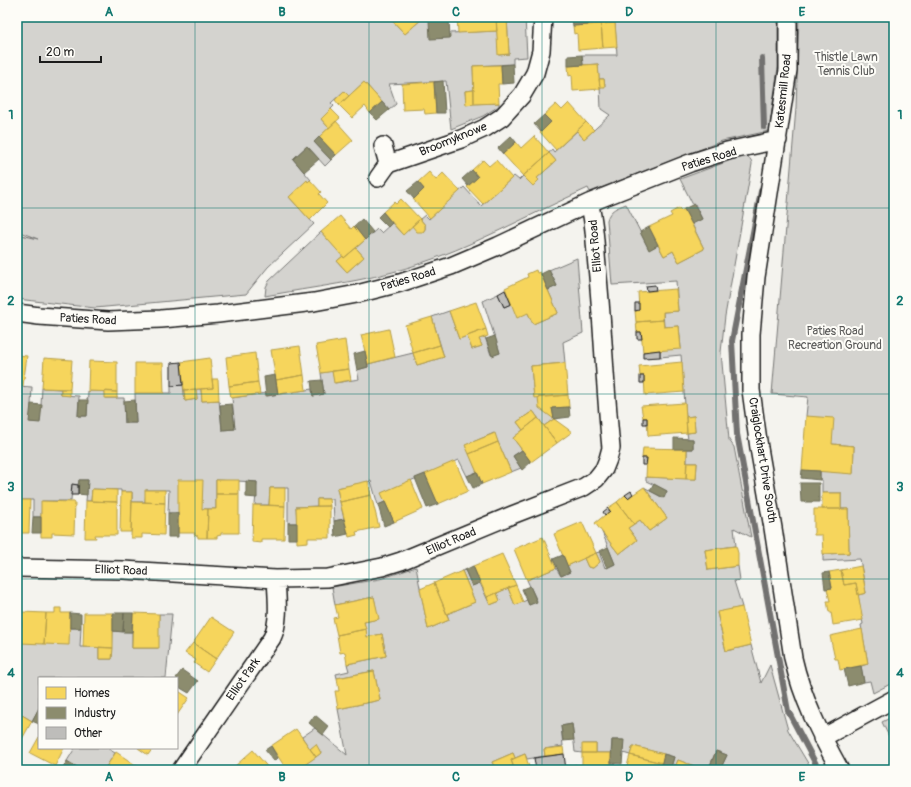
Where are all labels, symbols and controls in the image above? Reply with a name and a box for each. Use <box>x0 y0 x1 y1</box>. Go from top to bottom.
text: A <box>105 4 114 20</box>
text: B <box>278 4 286 20</box>
text: C <box>452 4 460 20</box>
text: D <box>625 4 633 20</box>
text: E <box>799 4 806 20</box>
scale bar <box>40 38 101 64</box>
text: 20 m <box>46 45 75 60</box>
park label: Thistle Lawn Tennis Club <box>814 50 878 79</box>
street label: Katesmill Road <box>772 53 795 129</box>
text: 1 <box>8 107 14 123</box>
text: 1 <box>897 107 903 123</box>
street label: Broomyknowe <box>417 119 489 160</box>
street label: Paties Road <box>680 144 739 175</box>
street label: Elliot Road <box>586 219 605 273</box>
street label: Paties Road <box>379 264 438 295</box>
text: 2 <box>7 293 15 309</box>
text: 2 <box>896 293 904 309</box>
street label: Paties Road <box>59 311 117 328</box>
park label: Paties Road Recreation Ground <box>788 324 882 353</box>
street label: Craiglockhart Drive South <box>745 396 780 524</box>
text: 3 <box>7 479 15 495</box>
text: 3 <box>896 479 904 495</box>
street label: Elliot Road <box>424 524 479 559</box>
street label: Elliot Road <box>94 562 148 579</box>
street label: Elliot Park <box>223 655 264 704</box>
text: 4 <box>7 665 15 681</box>
text: 4 <box>896 665 904 681</box>
legend <box>38 677 178 749</box>
text: Homes <box>74 686 110 701</box>
text: Industry <box>74 706 116 721</box>
text: Other <box>74 726 103 741</box>
text: A <box>105 769 114 785</box>
text: B <box>278 769 286 785</box>
text: C <box>452 769 460 785</box>
text: D <box>625 769 633 785</box>
text: E <box>799 769 806 785</box>

